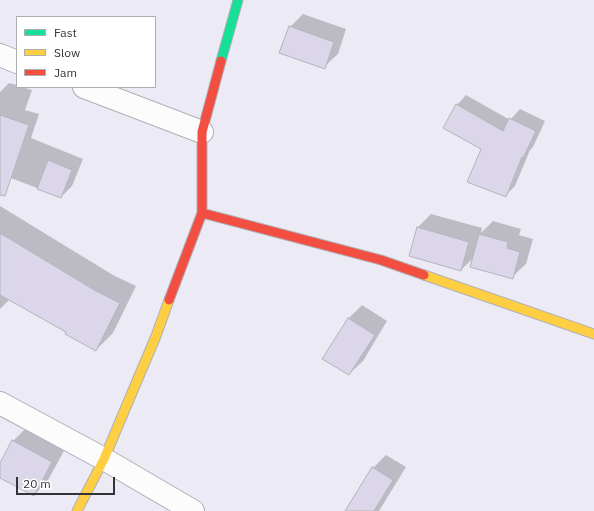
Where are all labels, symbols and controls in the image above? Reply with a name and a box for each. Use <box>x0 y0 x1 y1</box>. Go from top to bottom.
legend <box>16 16 156 88</box>
text: Fast <box>54 25 77 40</box>
text: Slow <box>54 45 80 60</box>
text: Jam <box>54 65 77 80</box>
scale bar <box>18 469 117 495</box>
text: 20 m <box>23 476 51 491</box>

